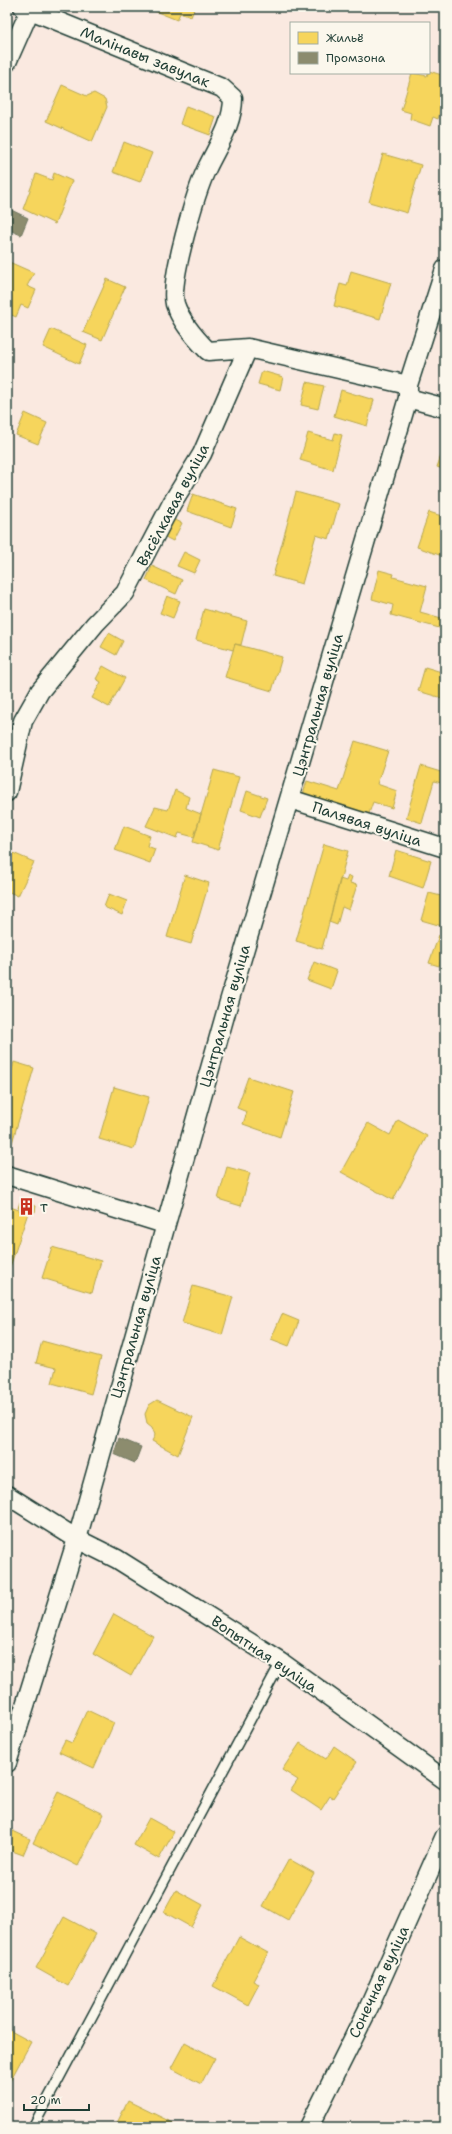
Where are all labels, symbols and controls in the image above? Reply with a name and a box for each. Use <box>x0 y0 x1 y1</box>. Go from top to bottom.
street label: Малінавы завулак <box>77 22 213 92</box>
legend <box>290 22 430 74</box>
text: Жильё <box>326 30 364 46</box>
text: Промзона <box>326 50 386 66</box>
street label: Вясёлкавая вуліца <box>132 440 214 570</box>
street label: Цэнтральная вуліца <box>288 631 348 779</box>
street label: Палявая вуліца <box>310 797 425 851</box>
street label: Цэнтральная вуліца <box>195 942 255 1090</box>
building icon: т <box>17 1197 37 1217</box>
place label: т <box>40 1197 48 1217</box>
street label: Цэнтральная вуліца <box>106 1253 166 1401</box>
street label: Вопытная вуліца <box>207 1611 321 1697</box>
street label: Сонечная вуліца <box>344 1922 414 2041</box>
scale bar <box>24 2086 89 2112</box>
text: 20 m <box>30 2092 61 2108</box>

